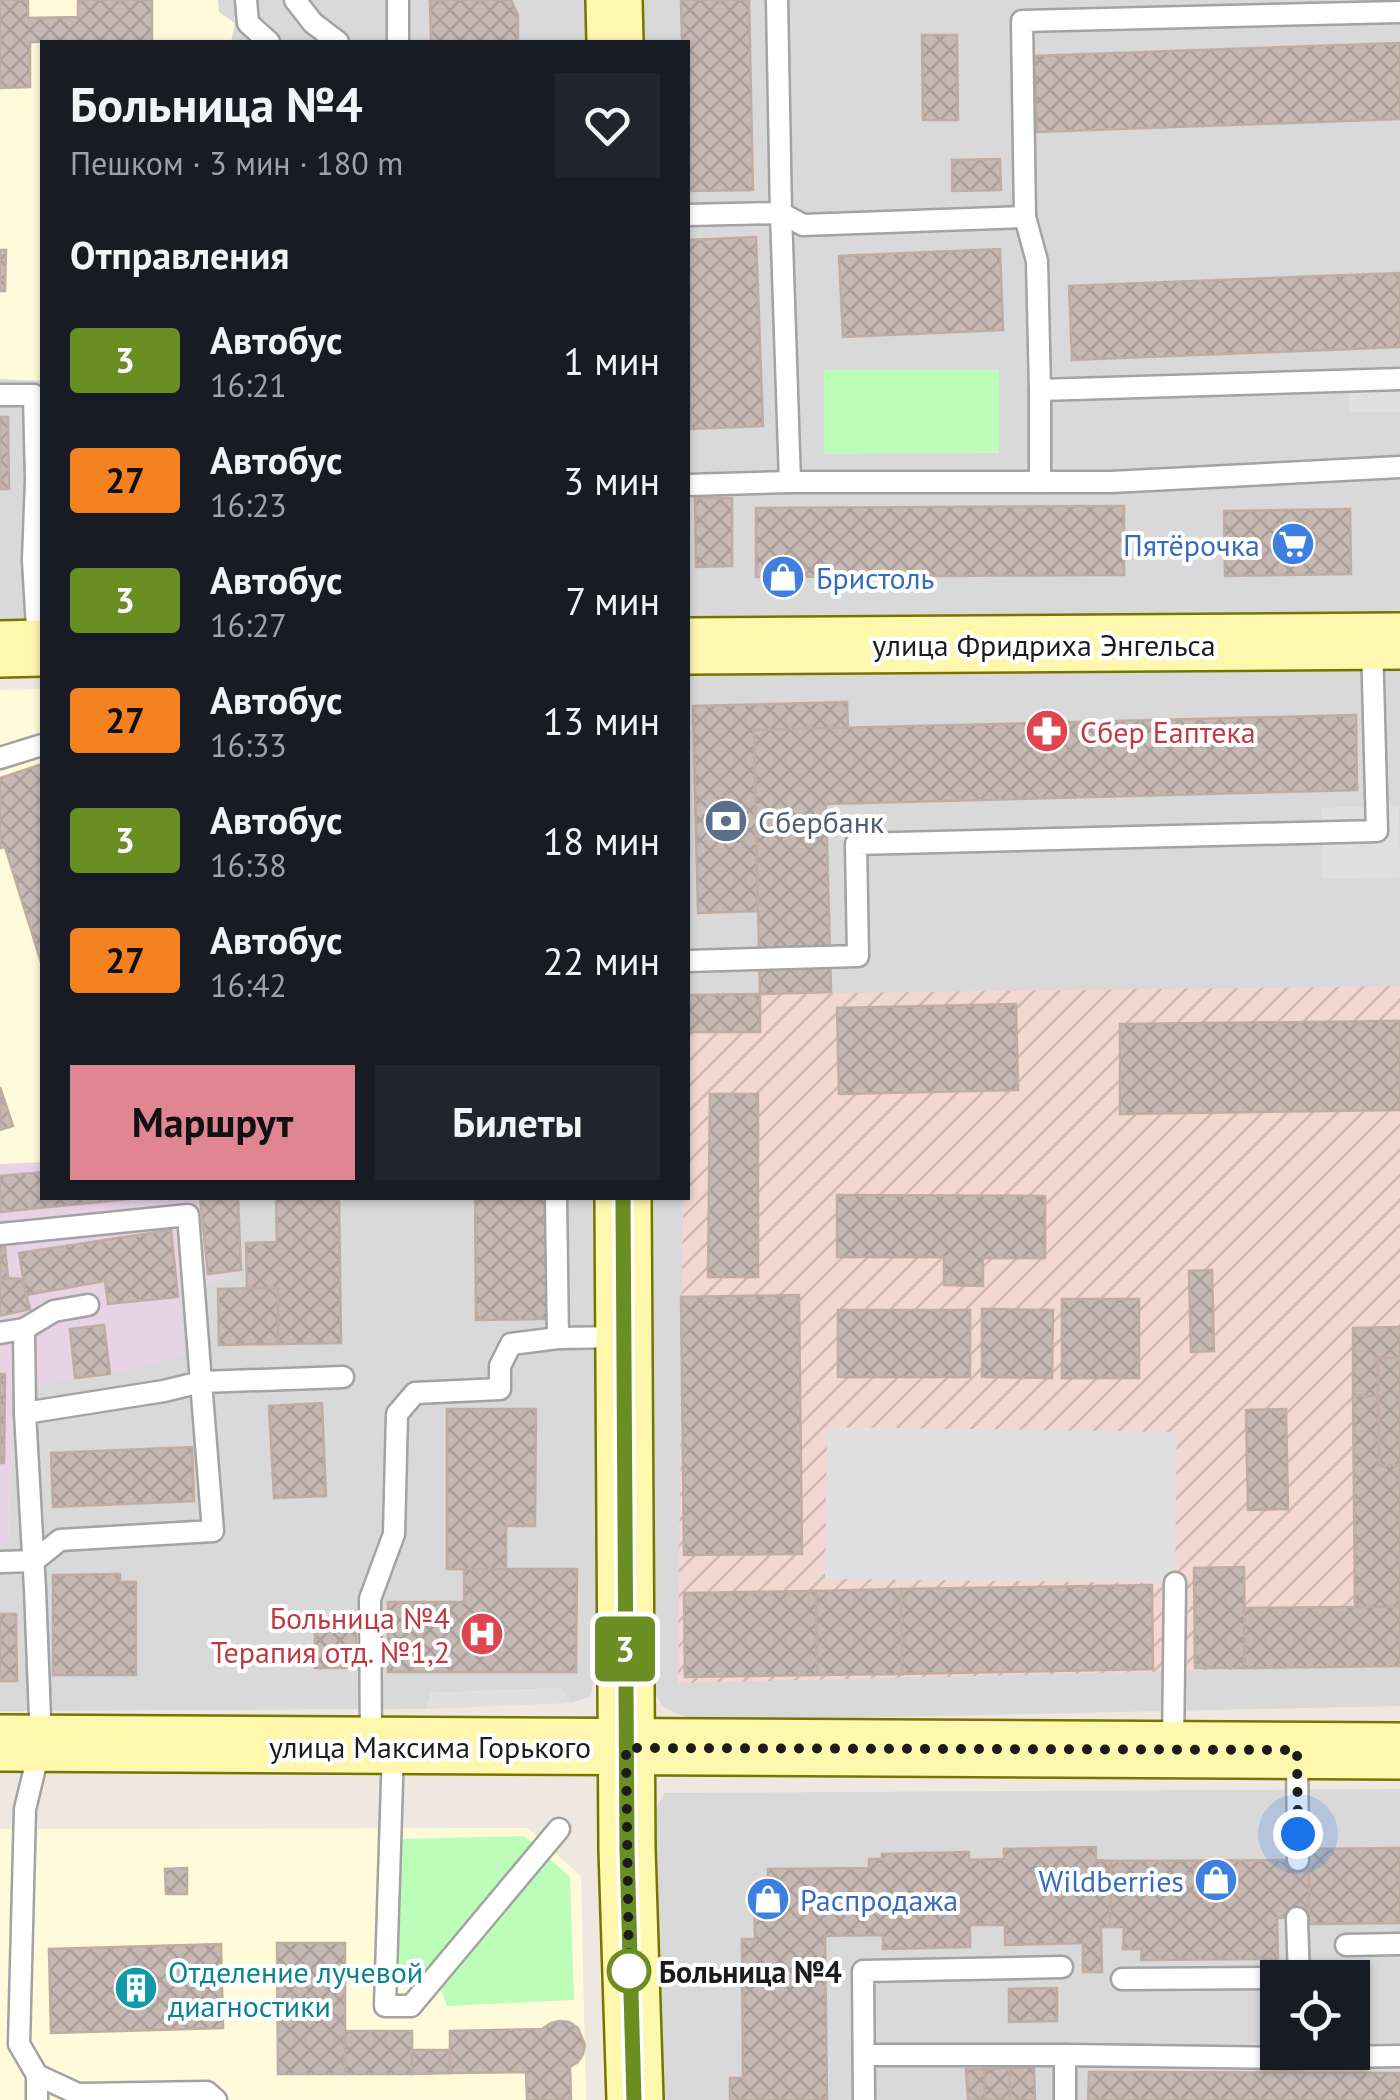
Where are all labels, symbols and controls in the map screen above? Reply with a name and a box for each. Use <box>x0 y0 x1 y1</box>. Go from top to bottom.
text: Больница №4 <box>70 73 363 135</box>
button: heart <box>555 73 660 178</box>
text: Пешком · 3 мин · 180 m <box>70 142 403 184</box>
text: Отправления <box>70 230 290 279</box>
text: Автобус <box>210 315 343 364</box>
text: 1 мин <box>563 336 660 385</box>
text: 3 <box>115 337 135 383</box>
text: 16:21 <box>210 364 287 406</box>
text: Автобус <box>210 435 343 484</box>
text: 3 мин <box>563 456 660 505</box>
text: 27 <box>105 457 145 503</box>
text: 16:23 <box>210 484 287 526</box>
supermarket icon: Пятёрочка <box>1270 521 1316 567</box>
place label: Пятёрочка <box>1123 525 1260 564</box>
shop icon: Бристоль <box>760 554 806 600</box>
text: Автобус <box>210 555 343 604</box>
place label: Бристоль <box>816 558 935 597</box>
text: 7 мин <box>565 576 660 625</box>
text: 3 <box>115 577 135 623</box>
text: 16:27 <box>210 604 287 646</box>
street label: улица Фридриха Энгельса <box>872 625 1216 664</box>
text: Автобус <box>210 675 343 724</box>
text: 13 мин <box>543 696 660 745</box>
text: 27 <box>105 697 145 743</box>
pharmacy icon: Сбер Еаптека <box>1024 708 1070 754</box>
place label: Сбер Еаптека <box>1080 712 1256 751</box>
text: 16:33 <box>210 724 287 766</box>
text: Автобус <box>210 795 343 844</box>
bank icon: Сбербанк <box>703 798 749 844</box>
place label: Сбербанк <box>758 802 885 841</box>
text: 18 мин <box>543 816 660 865</box>
text: 3 <box>115 817 135 863</box>
text: 16:38 <box>210 844 287 886</box>
text: Автобус <box>210 915 343 964</box>
text: 22 мин <box>543 936 660 985</box>
text: 27 <box>105 937 145 983</box>
text: 16:42 <box>210 964 287 1006</box>
button: Маршрут <box>70 1065 355 1180</box>
button: Билеты <box>375 1065 660 1180</box>
place label: Больница №4 Терапия отд. №1,2 <box>211 1598 450 1671</box>
hospital icon: Больница №4 Терапия отд. №1,2 <box>459 1611 505 1657</box>
line badge: 3 <box>592 1616 658 1682</box>
text: 3 <box>615 1626 635 1672</box>
street label: улица Максима Горького <box>269 1727 591 1766</box>
your location <box>1273 1809 1323 1859</box>
shop icon: Wildberries <box>1193 1857 1239 1903</box>
place label: Wildberries <box>1038 1861 1184 1900</box>
shop icon: Распродажа <box>745 1876 791 1922</box>
place label: Распродажа <box>800 1880 958 1919</box>
marker: Больница №4 <box>608 1950 650 1992</box>
place label: Отделение лучевой диагностики <box>168 1952 423 2025</box>
place label: Больница №4 <box>659 1952 842 1991</box>
map controls <box>1260 1960 1370 2070</box>
button: locate <box>1260 1960 1370 2070</box>
building icon: Отделение лучевой диагностики <box>113 1965 159 2011</box>

